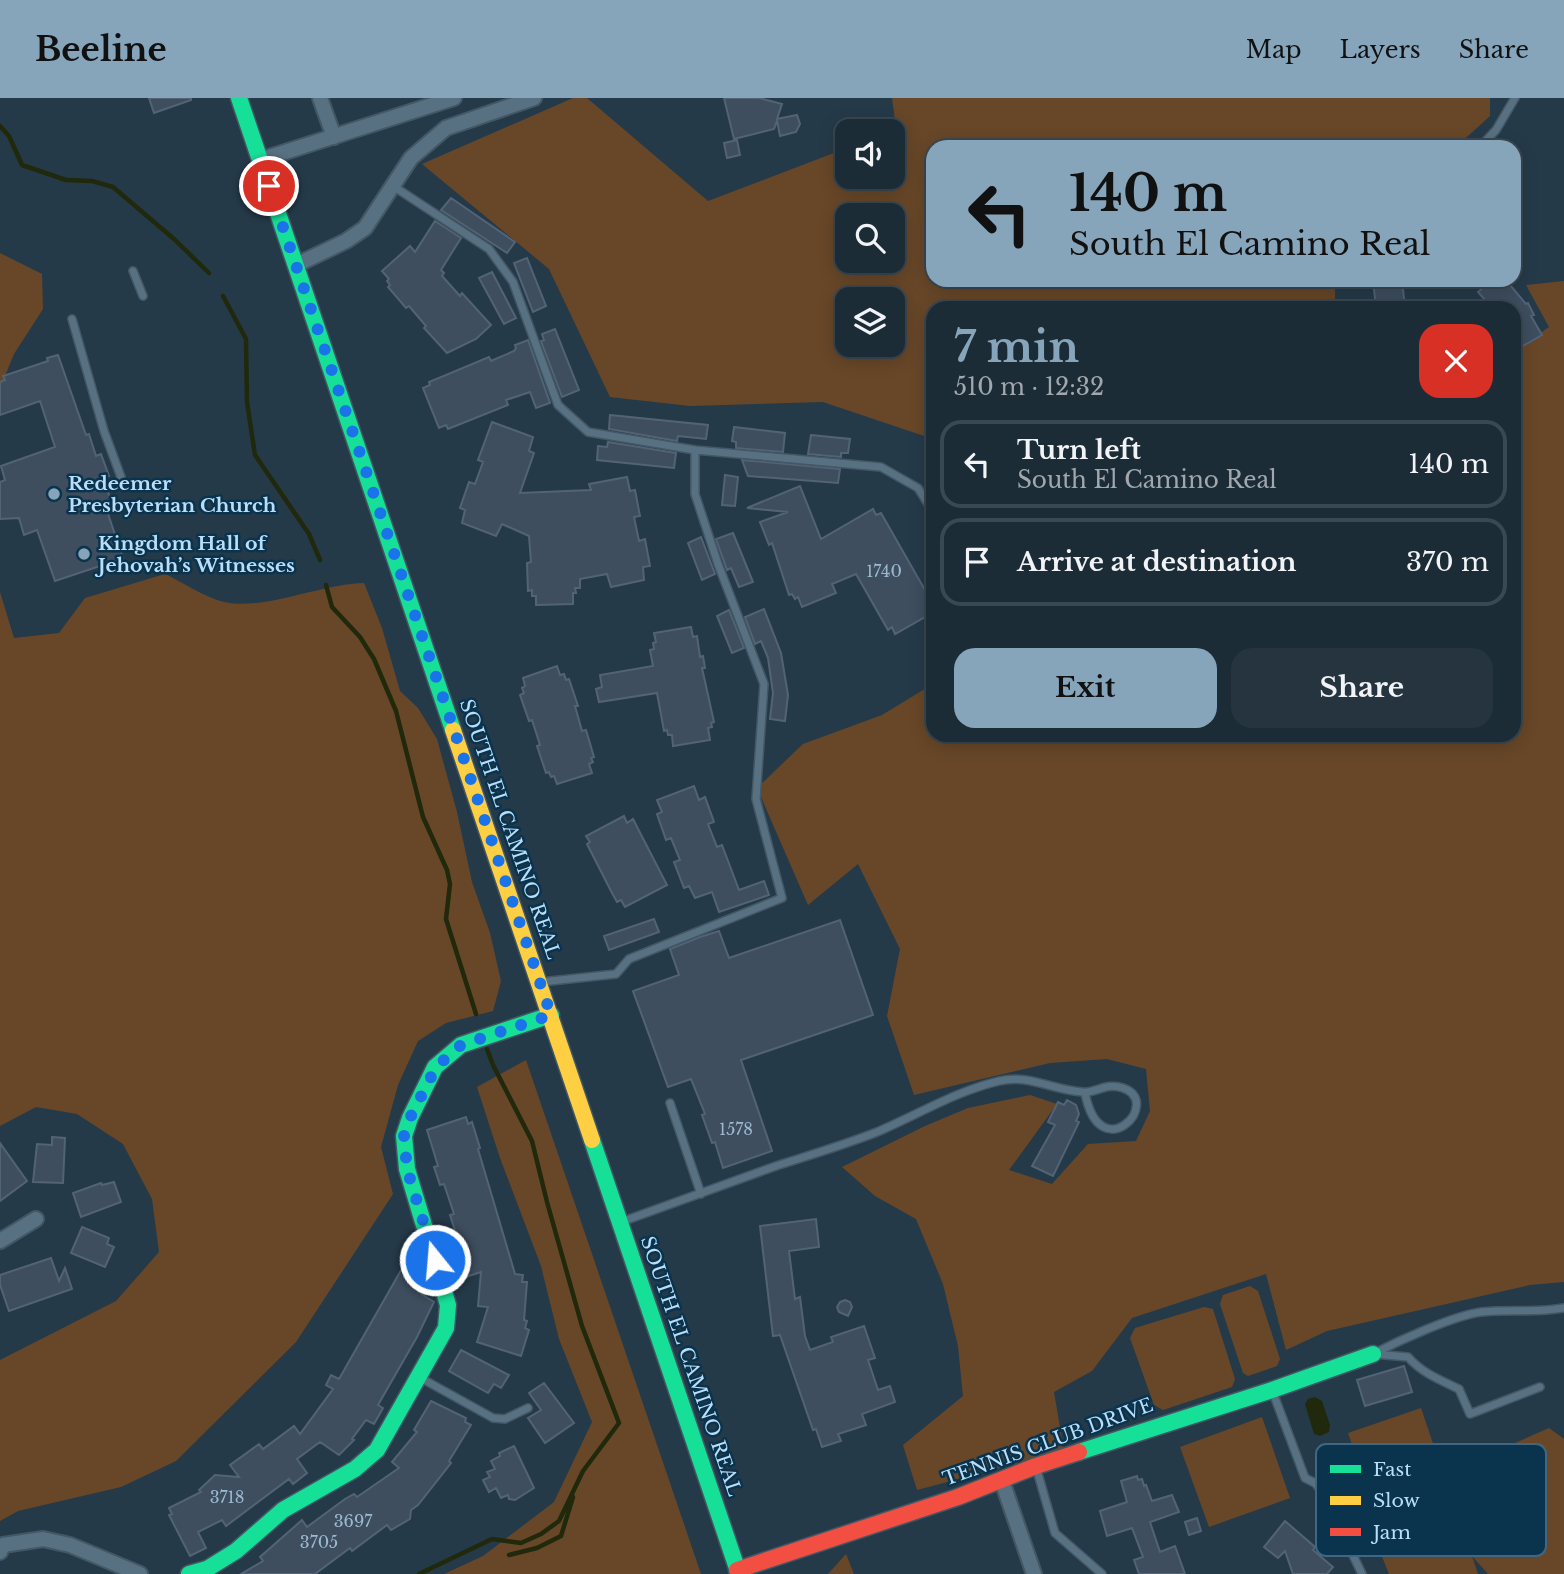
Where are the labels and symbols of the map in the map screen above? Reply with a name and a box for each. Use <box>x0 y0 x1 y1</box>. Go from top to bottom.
pin <box>239 156 299 216</box>
place label: Redeemer Presbyterian Church <box>68 472 277 517</box>
marker: Redeemer Presbyterian Church <box>46 486 62 502</box>
place label: Kingdom Hall of Jehovah’s Witnesses <box>94 532 295 577</box>
marker: Kingdom Hall of Jehovah’s Witnesses <box>76 546 92 562</box>
house number: 1740 <box>866 561 902 581</box>
street label: SOUTH EL CAMINO REAL <box>455 696 565 962</box>
house number: 1578 <box>719 1119 753 1139</box>
position arrow <box>398 1223 472 1297</box>
street label: SOUTH EL CAMINO REAL <box>636 1233 746 1499</box>
street label: TENNIS CLUB DRIVE <box>940 1393 1156 1491</box>
legend <box>1316 1444 1546 1556</box>
text: Fast <box>1373 1458 1412 1481</box>
house number: 3718 <box>210 1487 244 1507</box>
text: Slow <box>1373 1489 1420 1512</box>
house number: 3697 <box>334 1511 373 1531</box>
text: Jam <box>1370 1521 1411 1544</box>
house number: 3705 <box>300 1532 338 1552</box>

